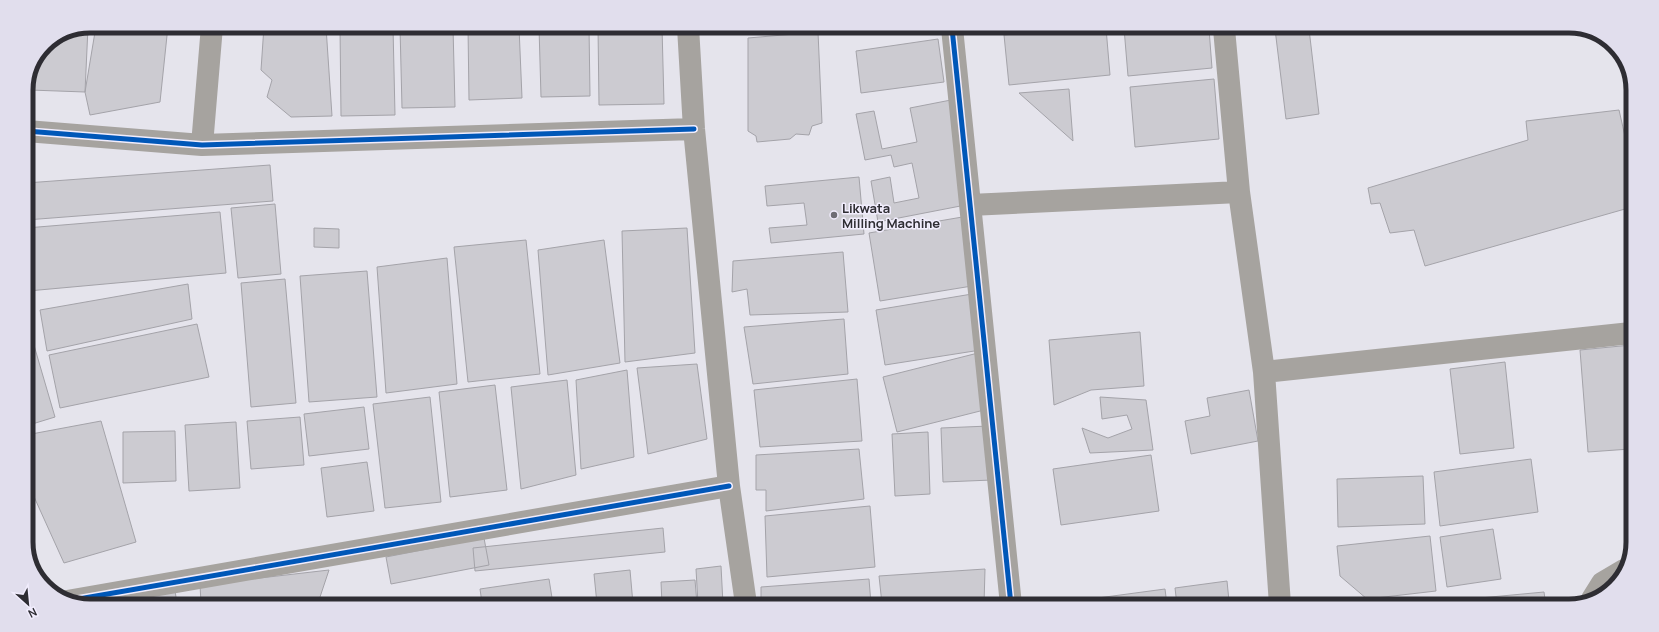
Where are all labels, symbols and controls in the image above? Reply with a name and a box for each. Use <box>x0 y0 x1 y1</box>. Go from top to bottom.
place label: Likwata Milling Machine <box>842 199 940 232</box>
marker: Likwata Milling Machine <box>829 210 839 220</box>
north arrow <box>8 584 48 624</box>
text: N <box>26 605 40 622</box>

